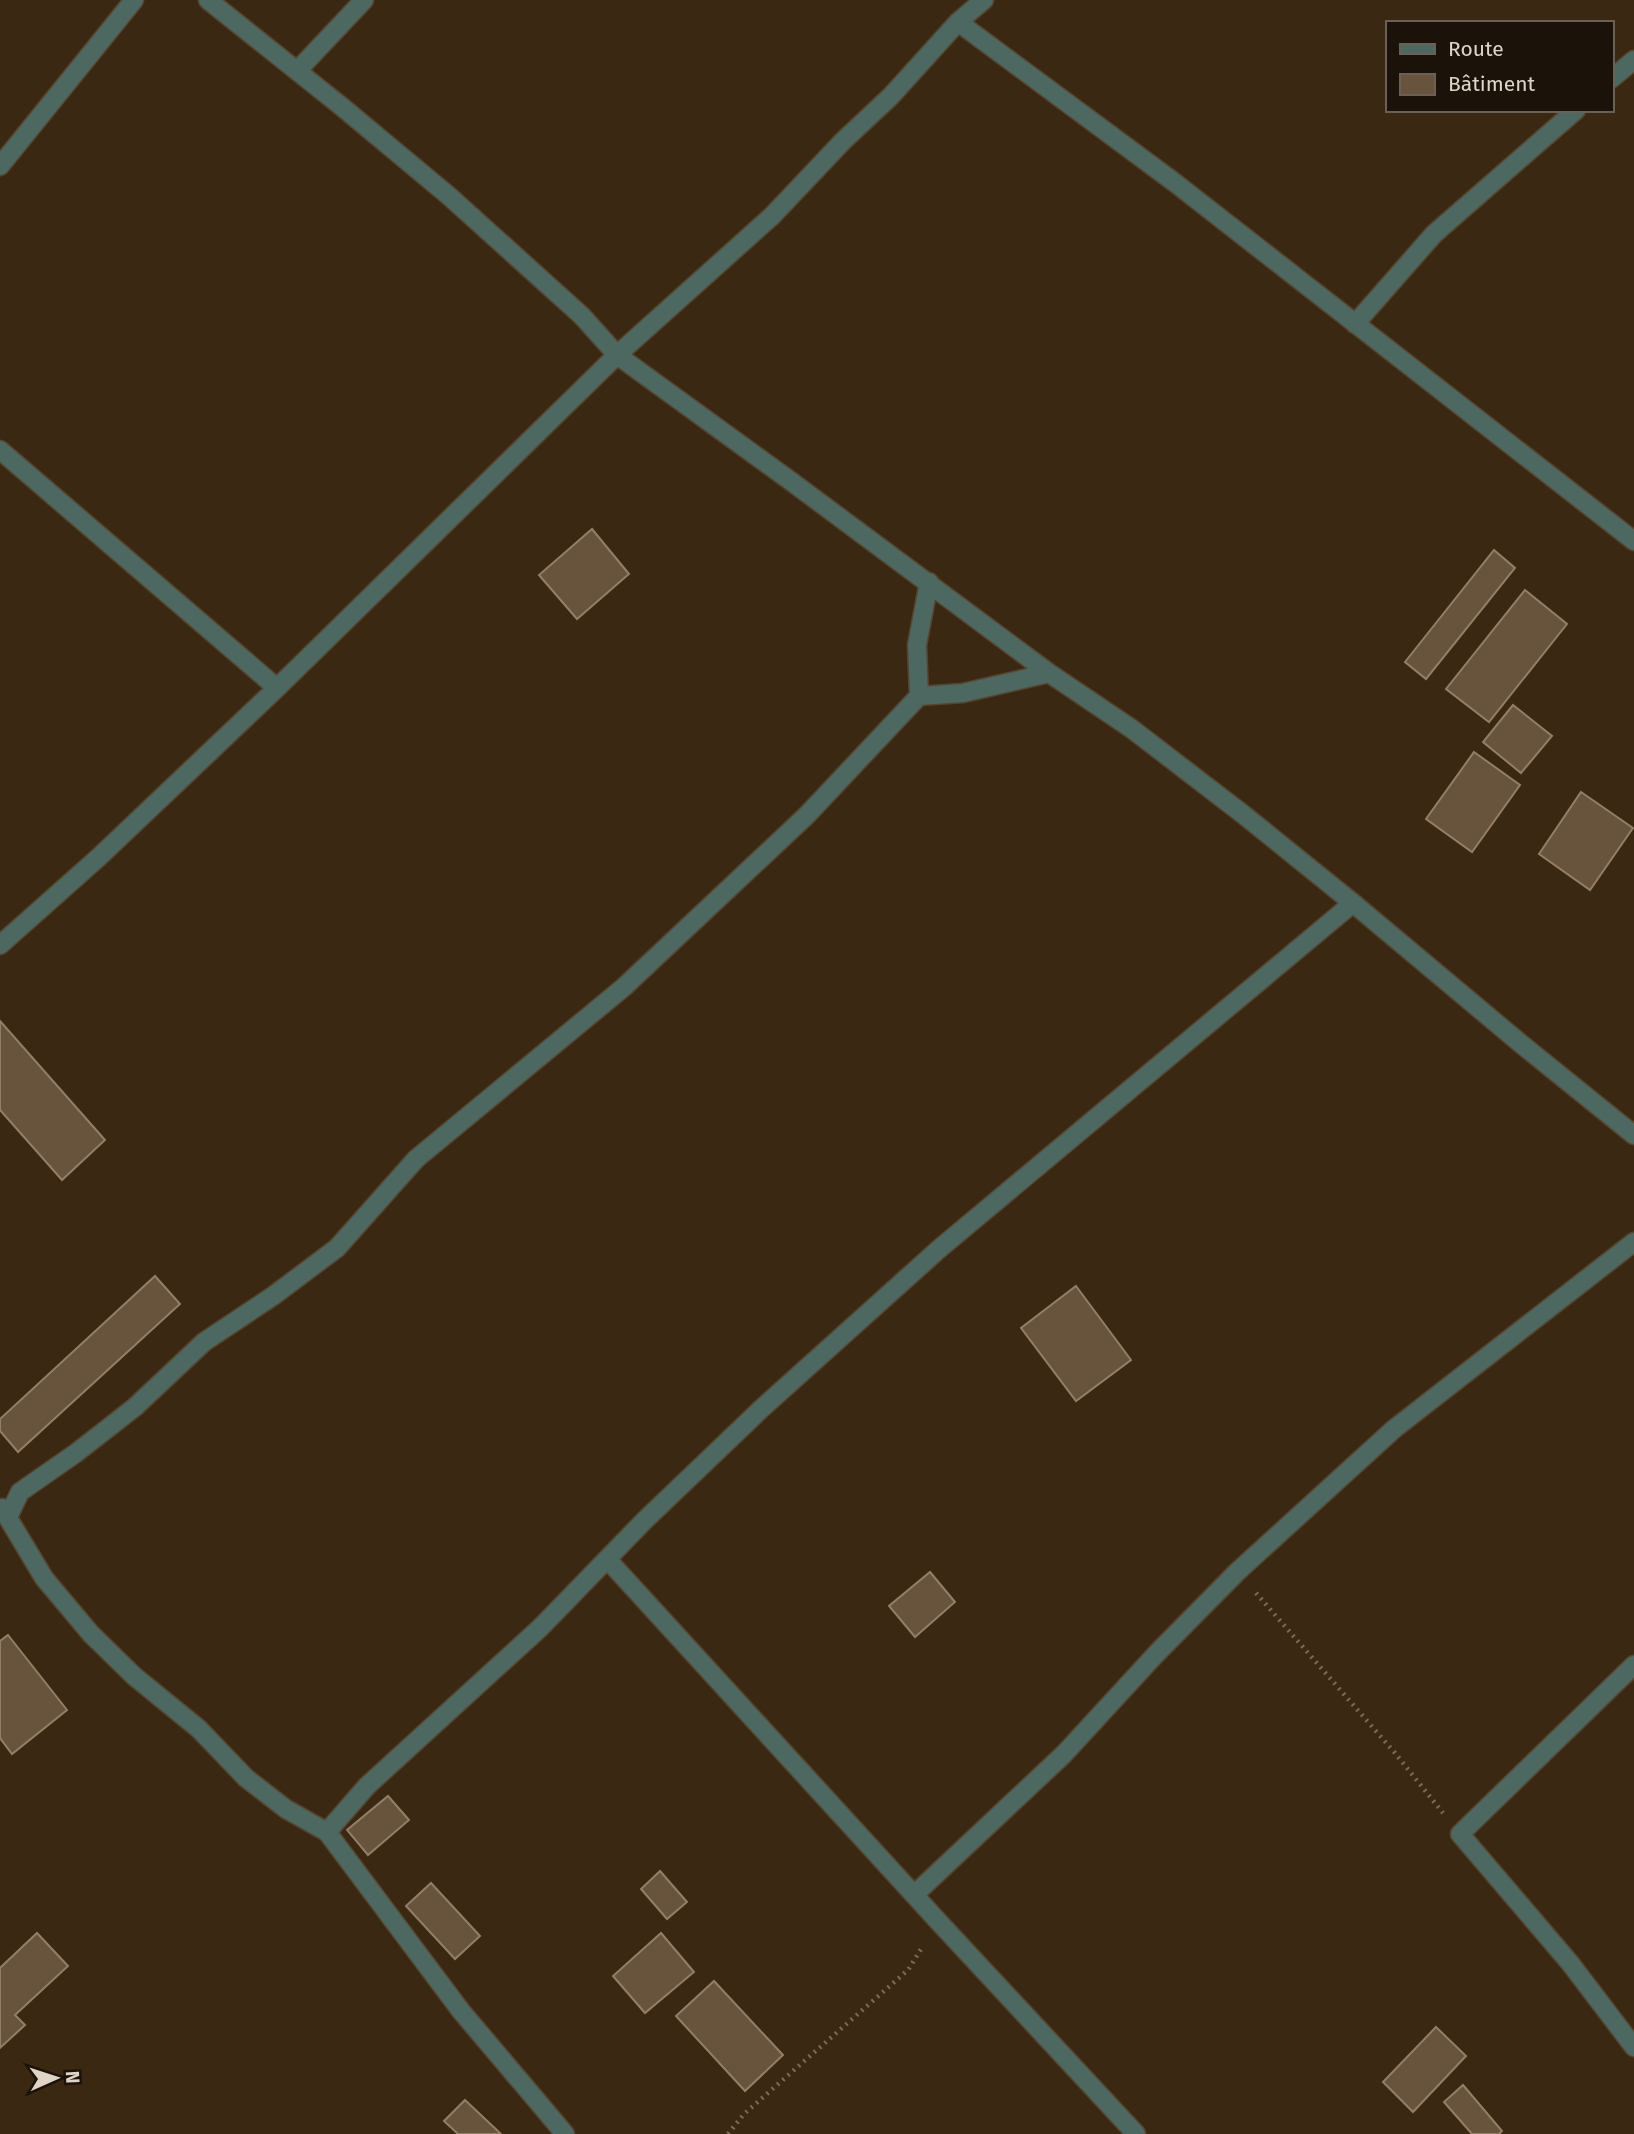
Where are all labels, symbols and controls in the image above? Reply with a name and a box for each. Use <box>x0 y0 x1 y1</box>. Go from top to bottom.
legend <box>1386 21 1613 112</box>
text: Route <box>1448 36 1504 62</box>
text: Bâtiment <box>1448 71 1535 97</box>
north arrow <box>21 2043 91 2113</box>
text: N <box>61 2070 84 2084</box>

